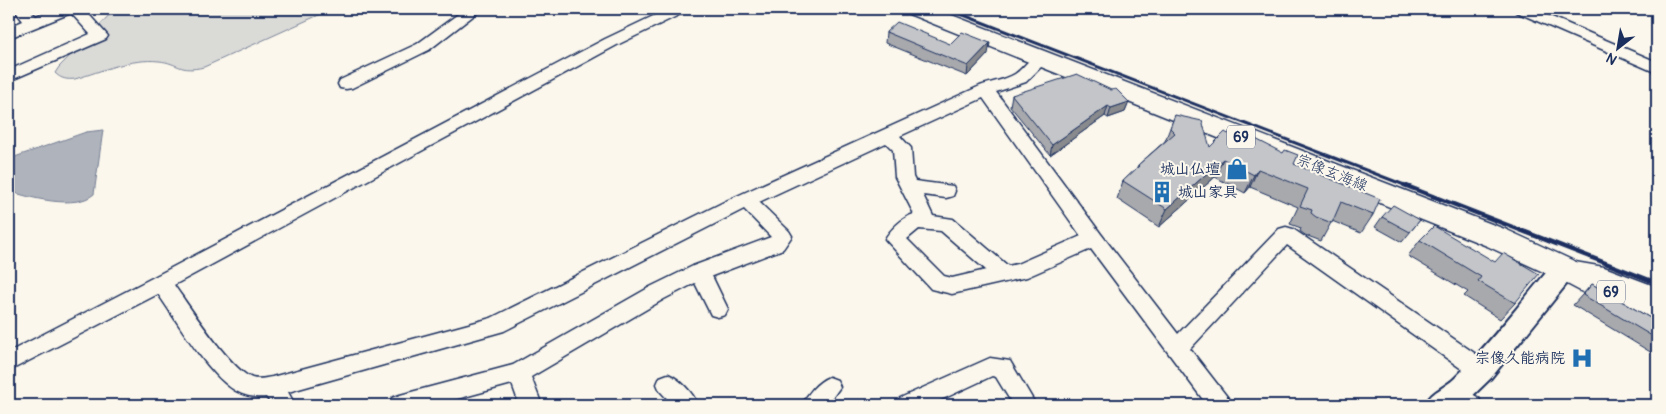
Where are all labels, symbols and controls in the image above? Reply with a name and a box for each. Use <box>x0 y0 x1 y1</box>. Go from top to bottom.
north arrow <box>1594 22 1644 72</box>
text: N <box>1603 49 1620 68</box>
road number: 69 <box>1227 125 1255 148</box>
street label: 宗像玄海線 <box>1294 150 1370 196</box>
shop icon: 城山仏壇 <box>1224 156 1250 182</box>
place label: 城山仏壇 <box>1160 160 1221 179</box>
building icon: 城山家具 <box>1149 179 1175 205</box>
place label: 城山家具 <box>1178 183 1238 202</box>
road number: 69 <box>1597 280 1625 304</box>
hospital icon: 宗像久能病院 <box>1569 345 1595 371</box>
place label: 宗像久能病院 <box>1475 349 1565 368</box>

